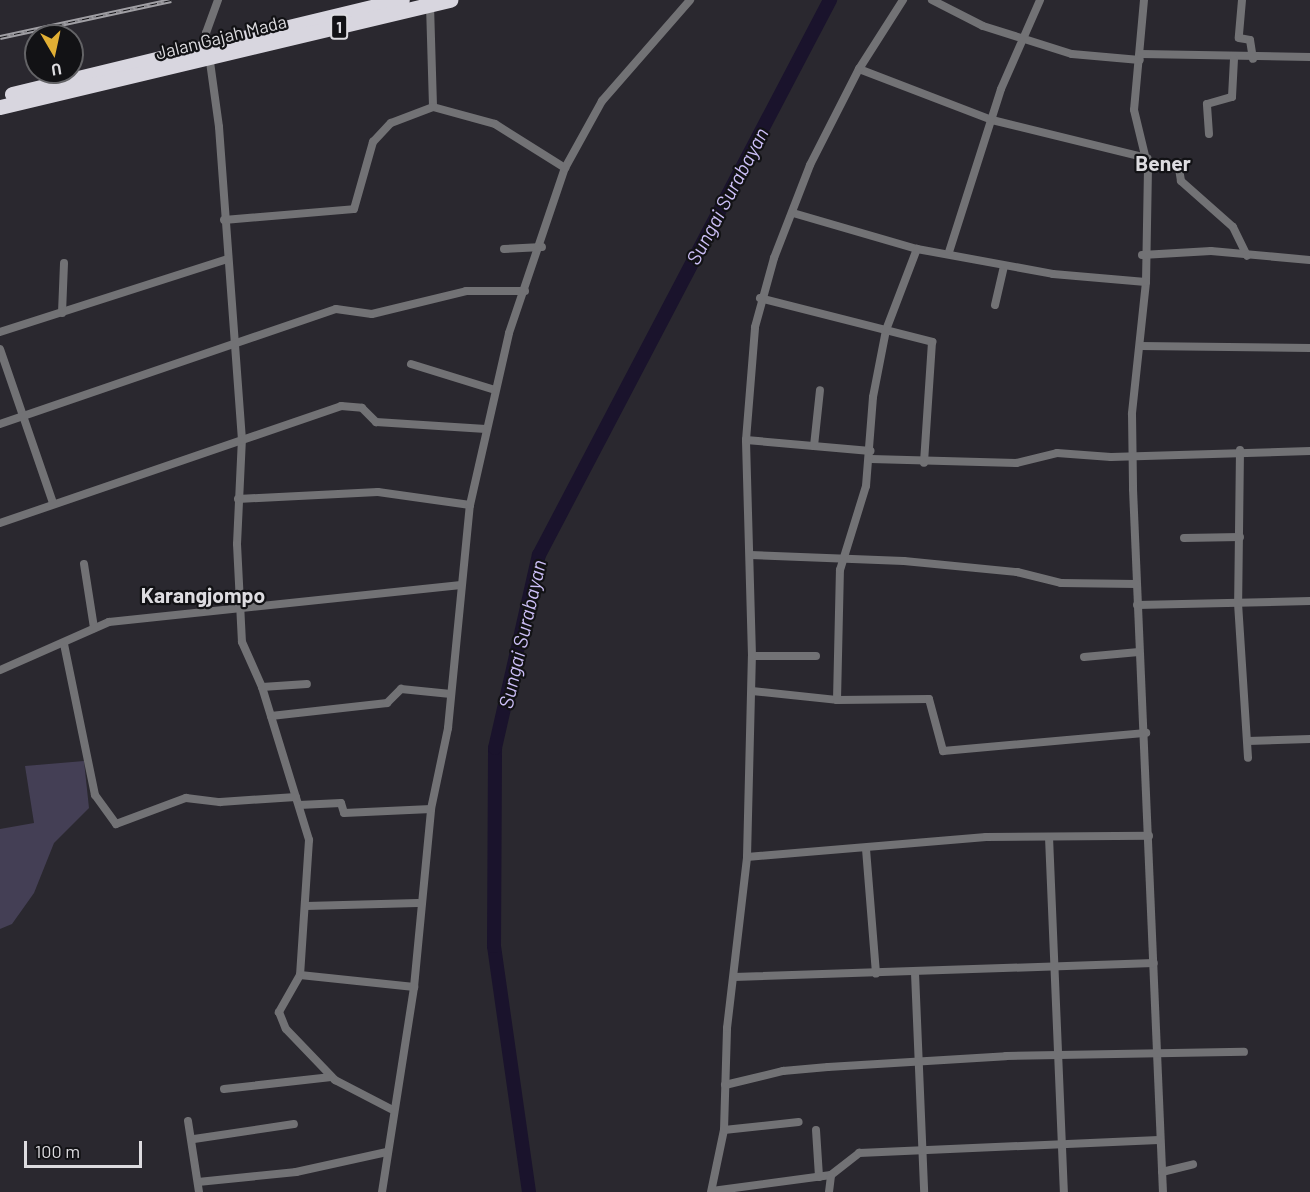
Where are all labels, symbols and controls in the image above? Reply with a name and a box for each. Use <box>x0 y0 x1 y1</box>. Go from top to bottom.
street label: Jalan Gajah Mada <box>153 10 289 64</box>
road number: 1 <box>330 14 348 40</box>
north arrow <box>24 24 84 84</box>
text: U <box>50 60 63 80</box>
water label: Sungai Surabayan <box>681 123 773 269</box>
district label: Bener <box>1135 150 1191 176</box>
water label: Sungai Surabayan <box>493 557 551 711</box>
district label: Karangjompo <box>141 582 265 608</box>
scale bar <box>27 1129 146 1167</box>
text: 100 m <box>35 1140 80 1162</box>

